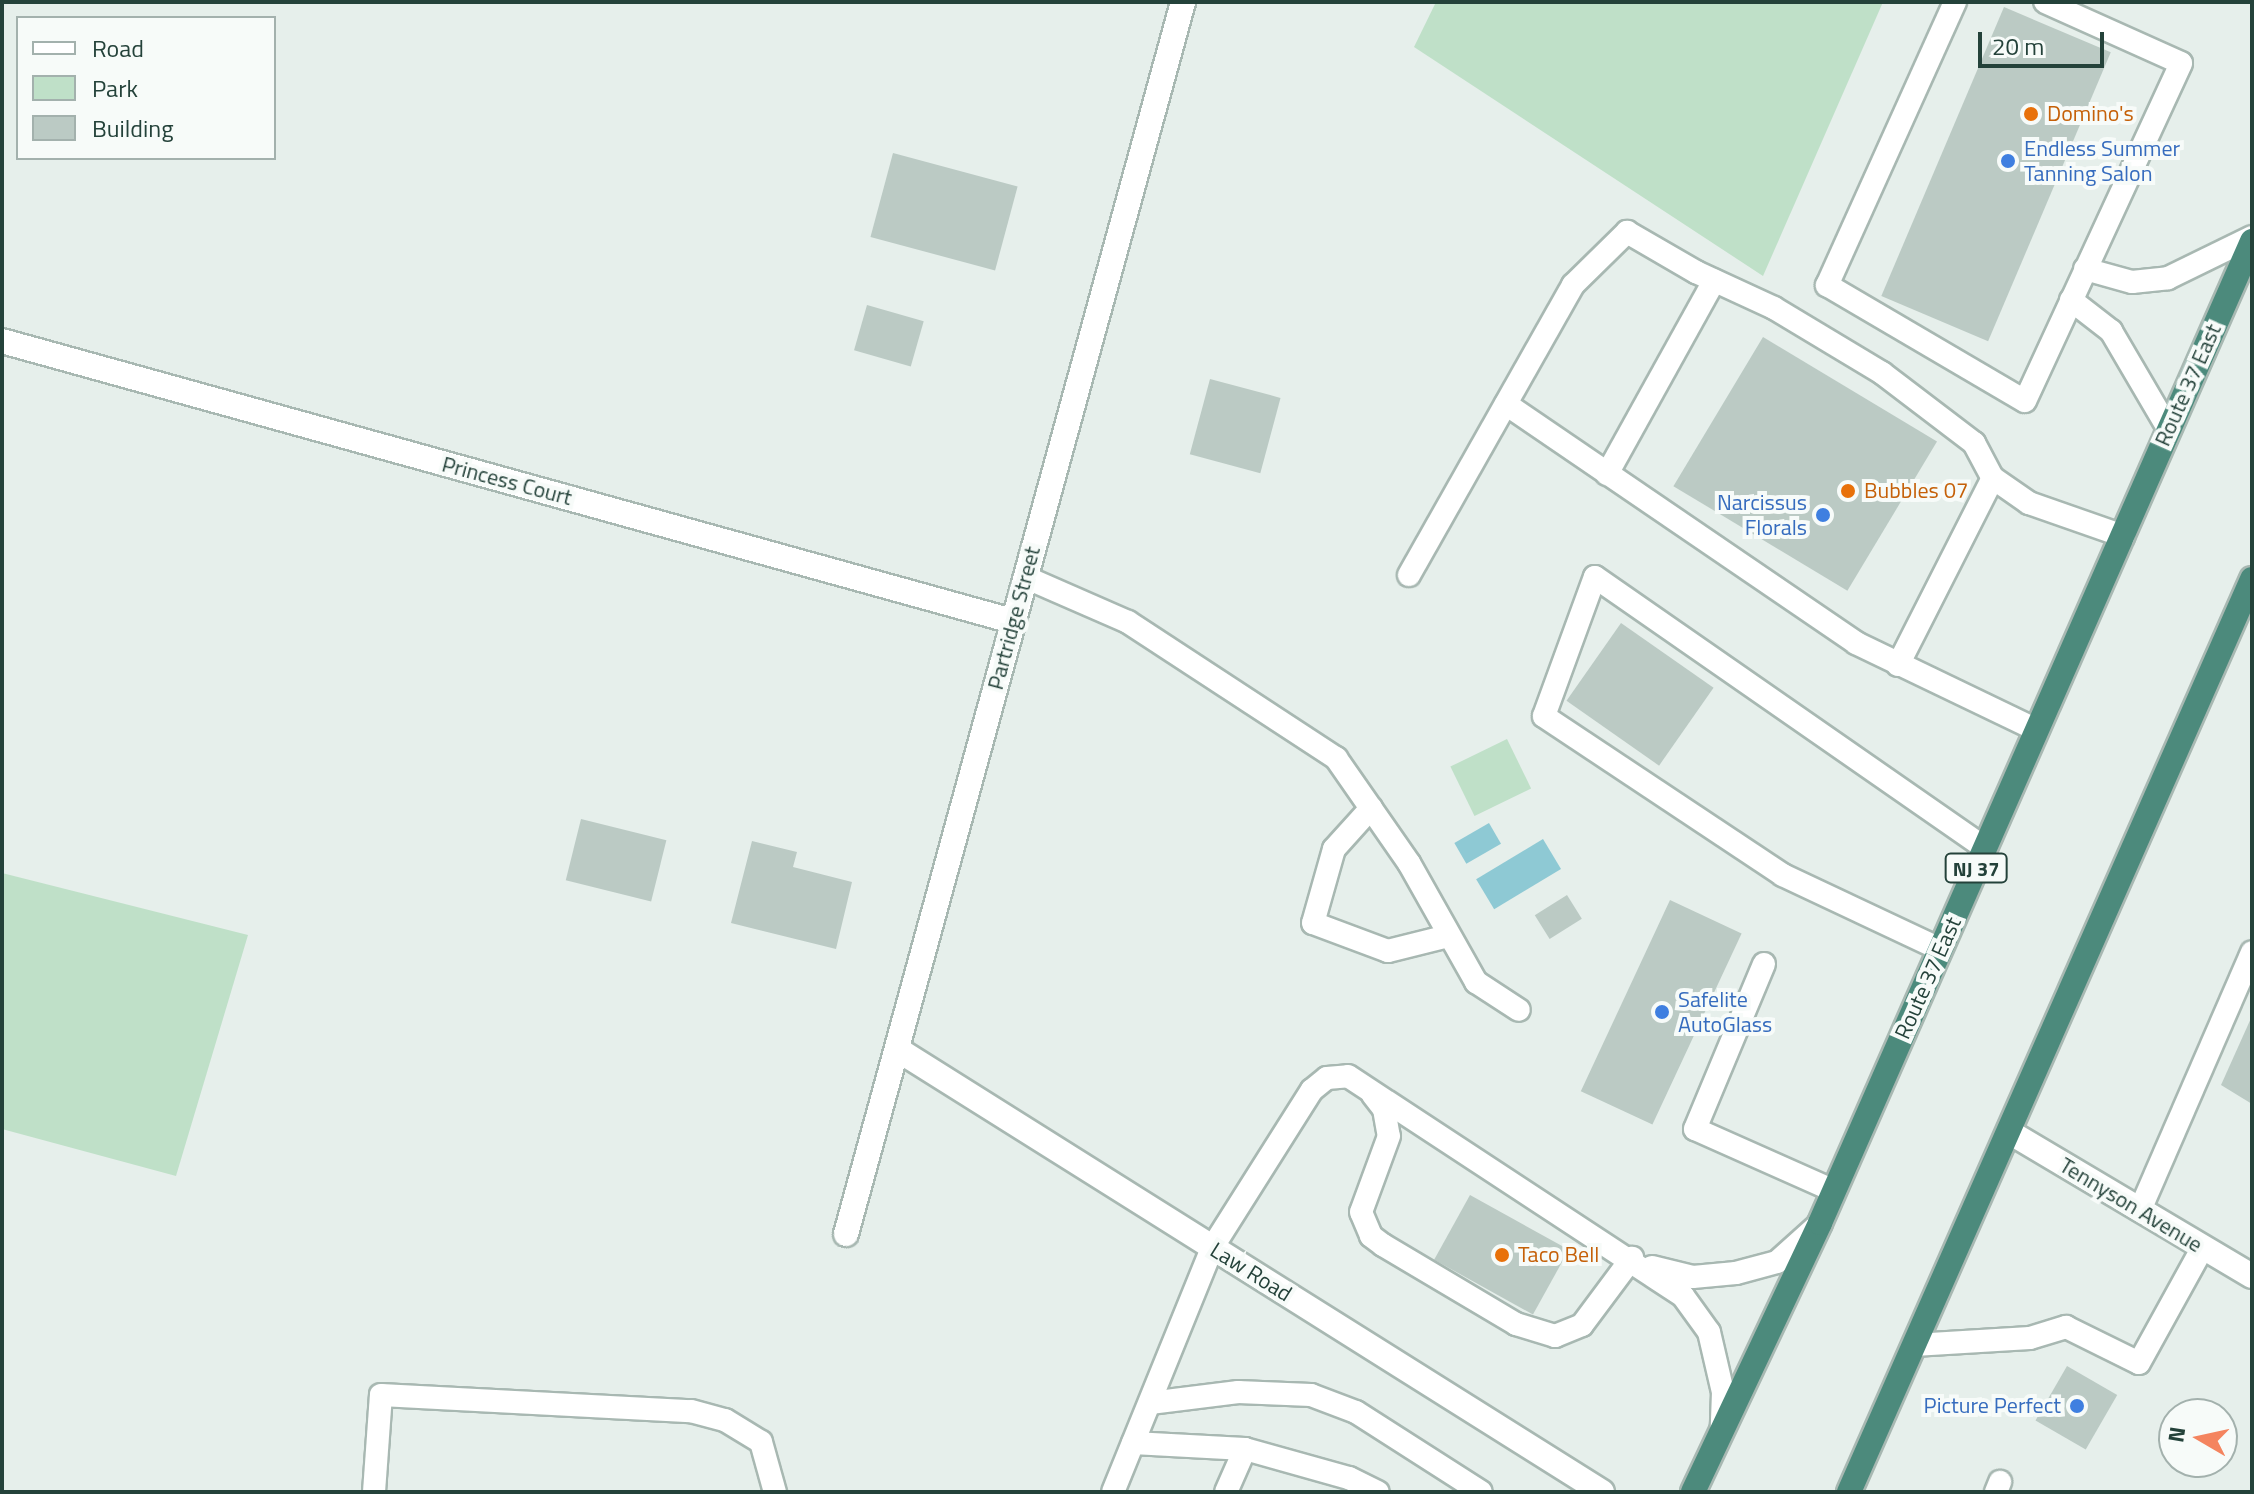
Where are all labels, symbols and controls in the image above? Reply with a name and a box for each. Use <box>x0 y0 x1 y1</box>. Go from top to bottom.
legend <box>16 16 276 160</box>
scale bar <box>1982 16 2108 66</box>
text: 20 m <box>1992 28 2044 64</box>
text: Road <box>92 30 144 66</box>
text: Park <box>92 70 138 106</box>
place label: Domino's <box>2047 101 2134 127</box>
marker: Domino's <box>2022 105 2040 123</box>
text: Building <box>92 110 174 146</box>
place label: Endless Summer Tanning Salon <box>2024 135 2180 186</box>
marker: Endless Summer Tanning Salon <box>1999 152 2017 170</box>
street label: Route 37 East <box>2149 320 2227 450</box>
street label: Princess Court <box>439 451 575 511</box>
place label: Bubbles 07 <box>1864 478 1968 504</box>
marker: Bubbles 07 <box>1839 482 1857 500</box>
place label: Narcissus Florals <box>1717 489 1807 540</box>
marker: Narcissus Florals <box>1814 506 1832 524</box>
street label: Partridge Street <box>982 543 1046 693</box>
road number: NJ 37 <box>1944 852 2008 884</box>
street label: Route 37 East <box>1889 913 1967 1043</box>
place label: Safelite AutoGlass <box>1678 986 1772 1038</box>
marker: Safelite AutoGlass <box>1653 1003 1671 1021</box>
street label: Tennyson Avenue <box>2055 1152 2207 1258</box>
street label: Law Road <box>1206 1237 1296 1307</box>
place label: Taco Bell <box>1518 1242 1599 1268</box>
marker: Taco Bell <box>1493 1246 1511 1264</box>
place label: Picture Perfect <box>1924 1393 2061 1419</box>
marker: Picture Perfect <box>2068 1397 2086 1415</box>
north arrow <box>2158 1398 2238 1478</box>
text: N <box>2158 1424 2194 1445</box>

